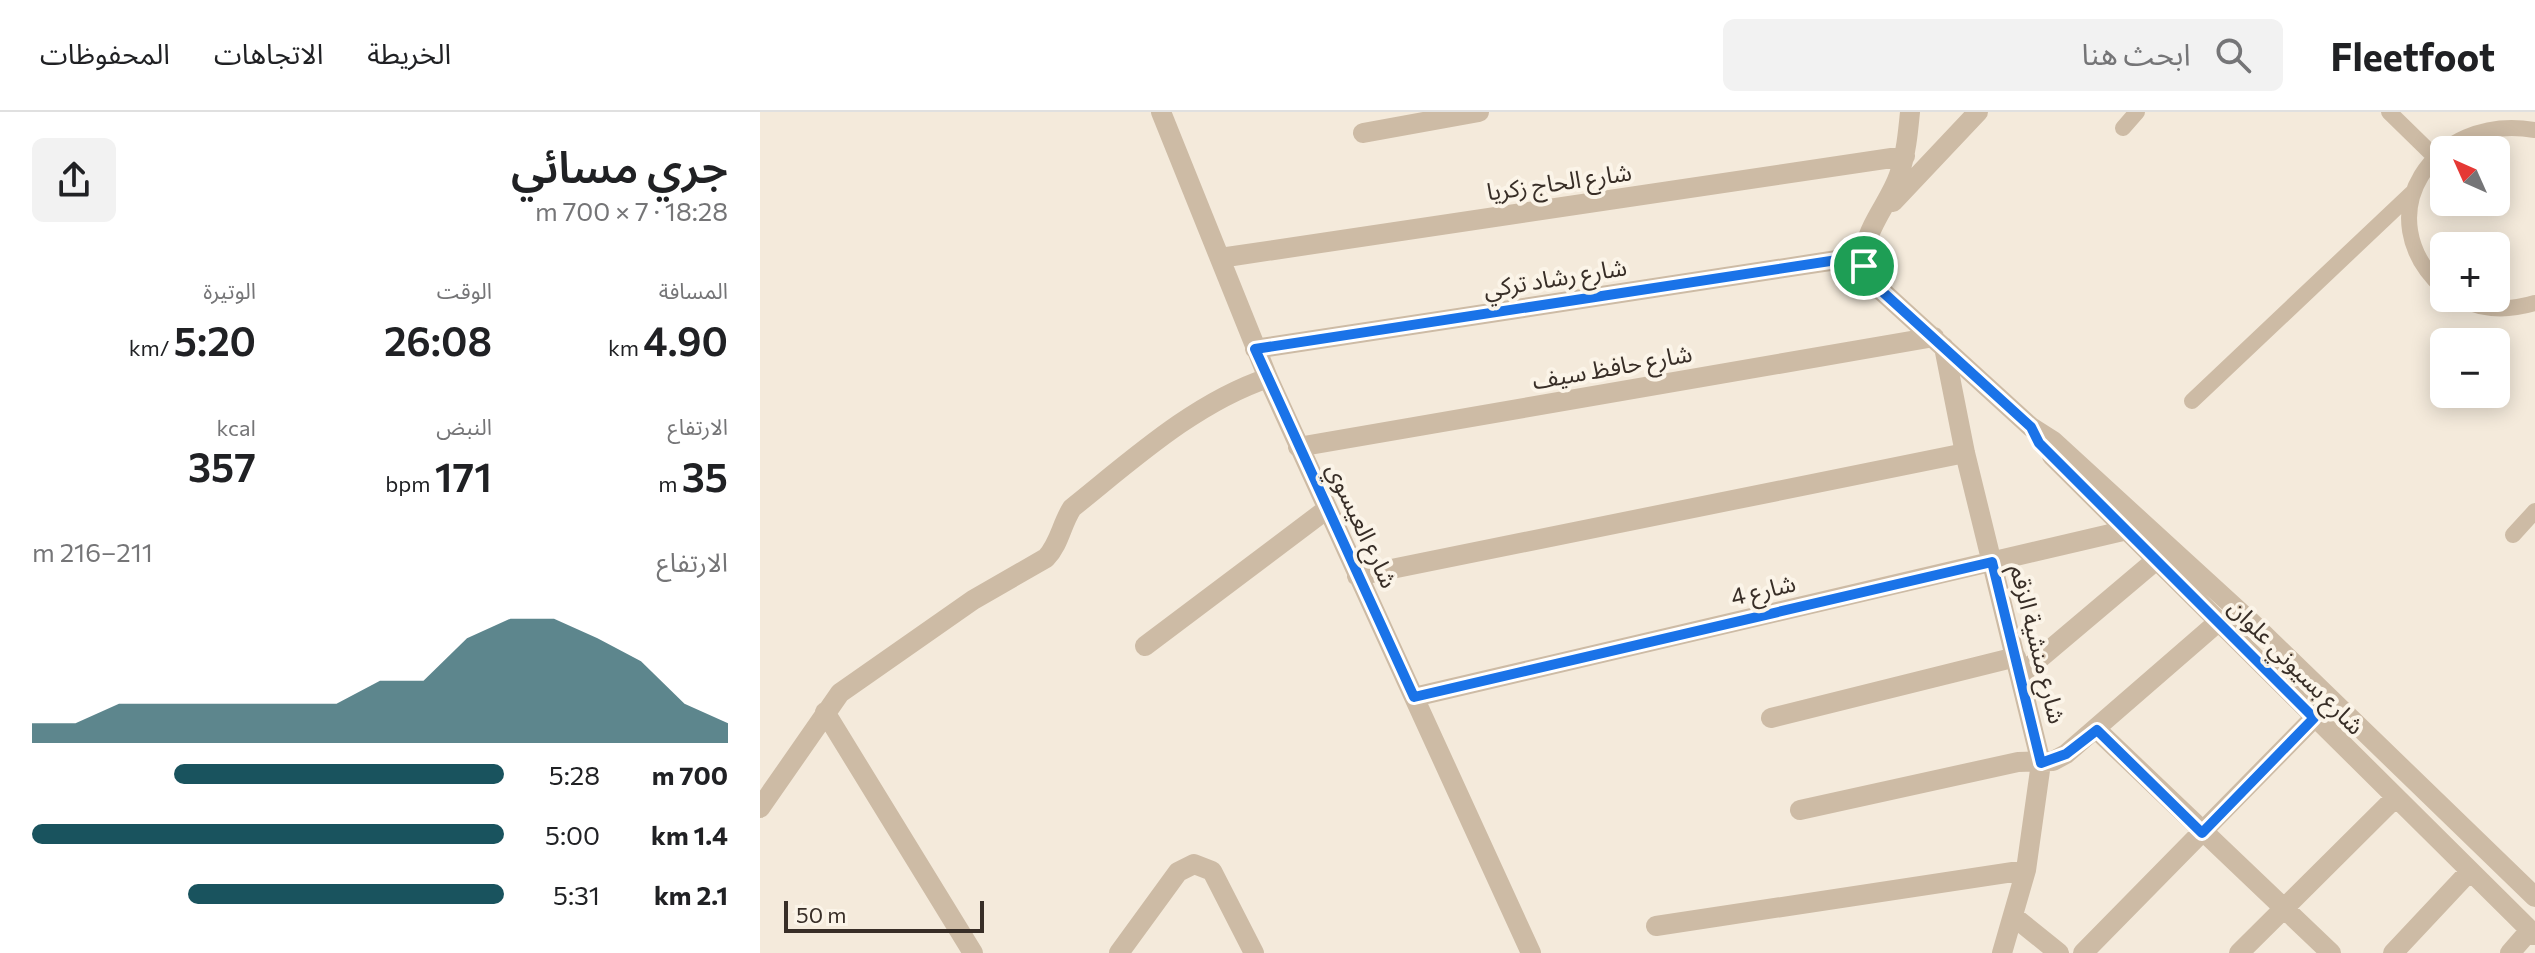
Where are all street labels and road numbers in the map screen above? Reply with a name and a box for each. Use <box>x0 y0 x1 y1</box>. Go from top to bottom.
street label: شارع الحاج زكريا <box>1485 156 1634 209</box>
street label: شارع رشاد تركي <box>1481 251 1630 308</box>
street label: شارع حافظ سيف <box>1530 338 1695 398</box>
street label: شارع العيسوي <box>1316 458 1405 595</box>
street label: شارع منشية الزقم <box>2001 562 2073 727</box>
street label: شارع 4 <box>1728 567 1799 614</box>
street label: شارع بسيوني علوان <box>2219 592 2371 744</box>

